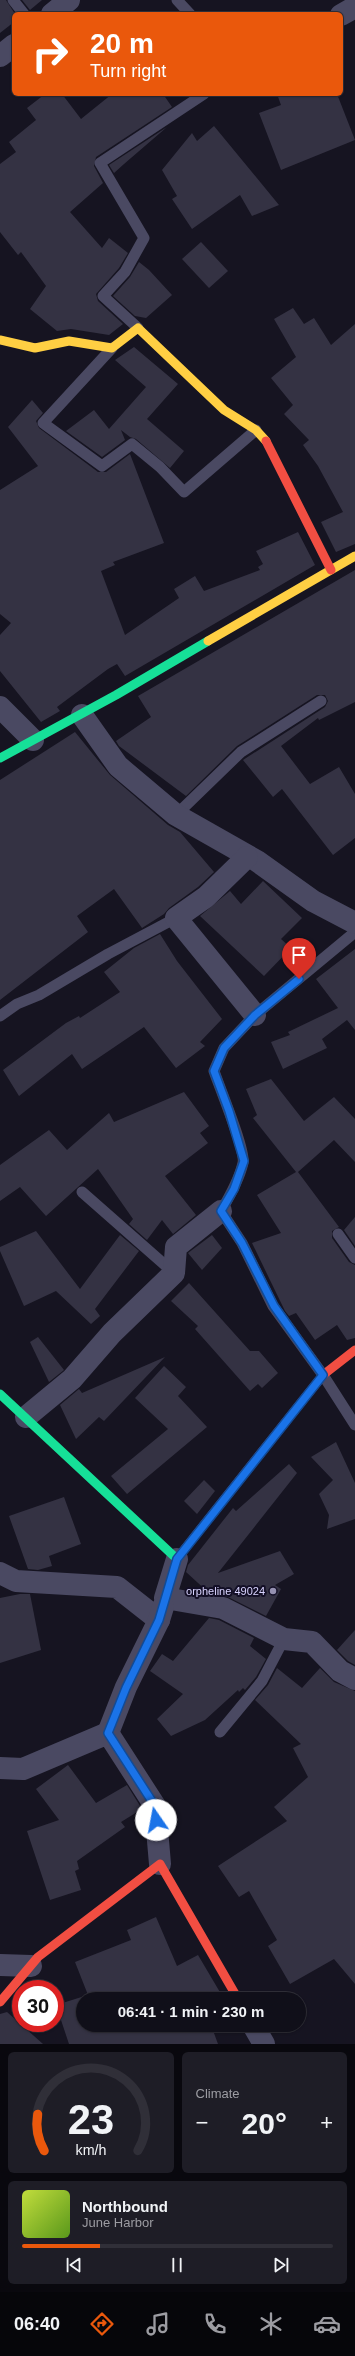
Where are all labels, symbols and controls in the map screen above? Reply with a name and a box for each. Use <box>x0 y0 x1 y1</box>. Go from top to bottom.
icon: right <box>24 28 76 80</box>
text: 20 m <box>90 28 154 59</box>
text: Turn right <box>90 61 166 81</box>
pin <box>282 938 316 979</box>
icon: arrive <box>288 944 310 966</box>
place label: orpheline 49024 <box>186 1585 265 1597</box>
marker: orpheline 49024 <box>268 1586 278 1596</box>
position arrow <box>135 1799 177 1841</box>
speed limit sign: 30 <box>12 1980 64 2032</box>
text: 06:41 · 1 min · 230 m <box>118 2003 264 2020</box>
text: Climate <box>196 2086 240 2101</box>
text: 23 <box>68 2095 114 2142</box>
text: 20° <box>242 2107 287 2140</box>
text: − <box>196 2110 208 2135</box>
text: + <box>320 2110 333 2135</box>
text: km/h <box>75 2141 106 2157</box>
text: Northbound <box>82 2198 168 2215</box>
text: June Harbor <box>82 2215 154 2230</box>
icon: previous <box>63 2254 85 2276</box>
icon: pause <box>166 2254 188 2276</box>
icon: next <box>270 2254 292 2276</box>
icon: directions <box>88 2310 116 2338</box>
icon: music <box>144 2310 172 2338</box>
icon: phone <box>201 2310 229 2338</box>
icon: climate <box>257 2310 285 2338</box>
icon: car <box>313 2310 341 2338</box>
text: 06:40 <box>14 2314 60 2334</box>

